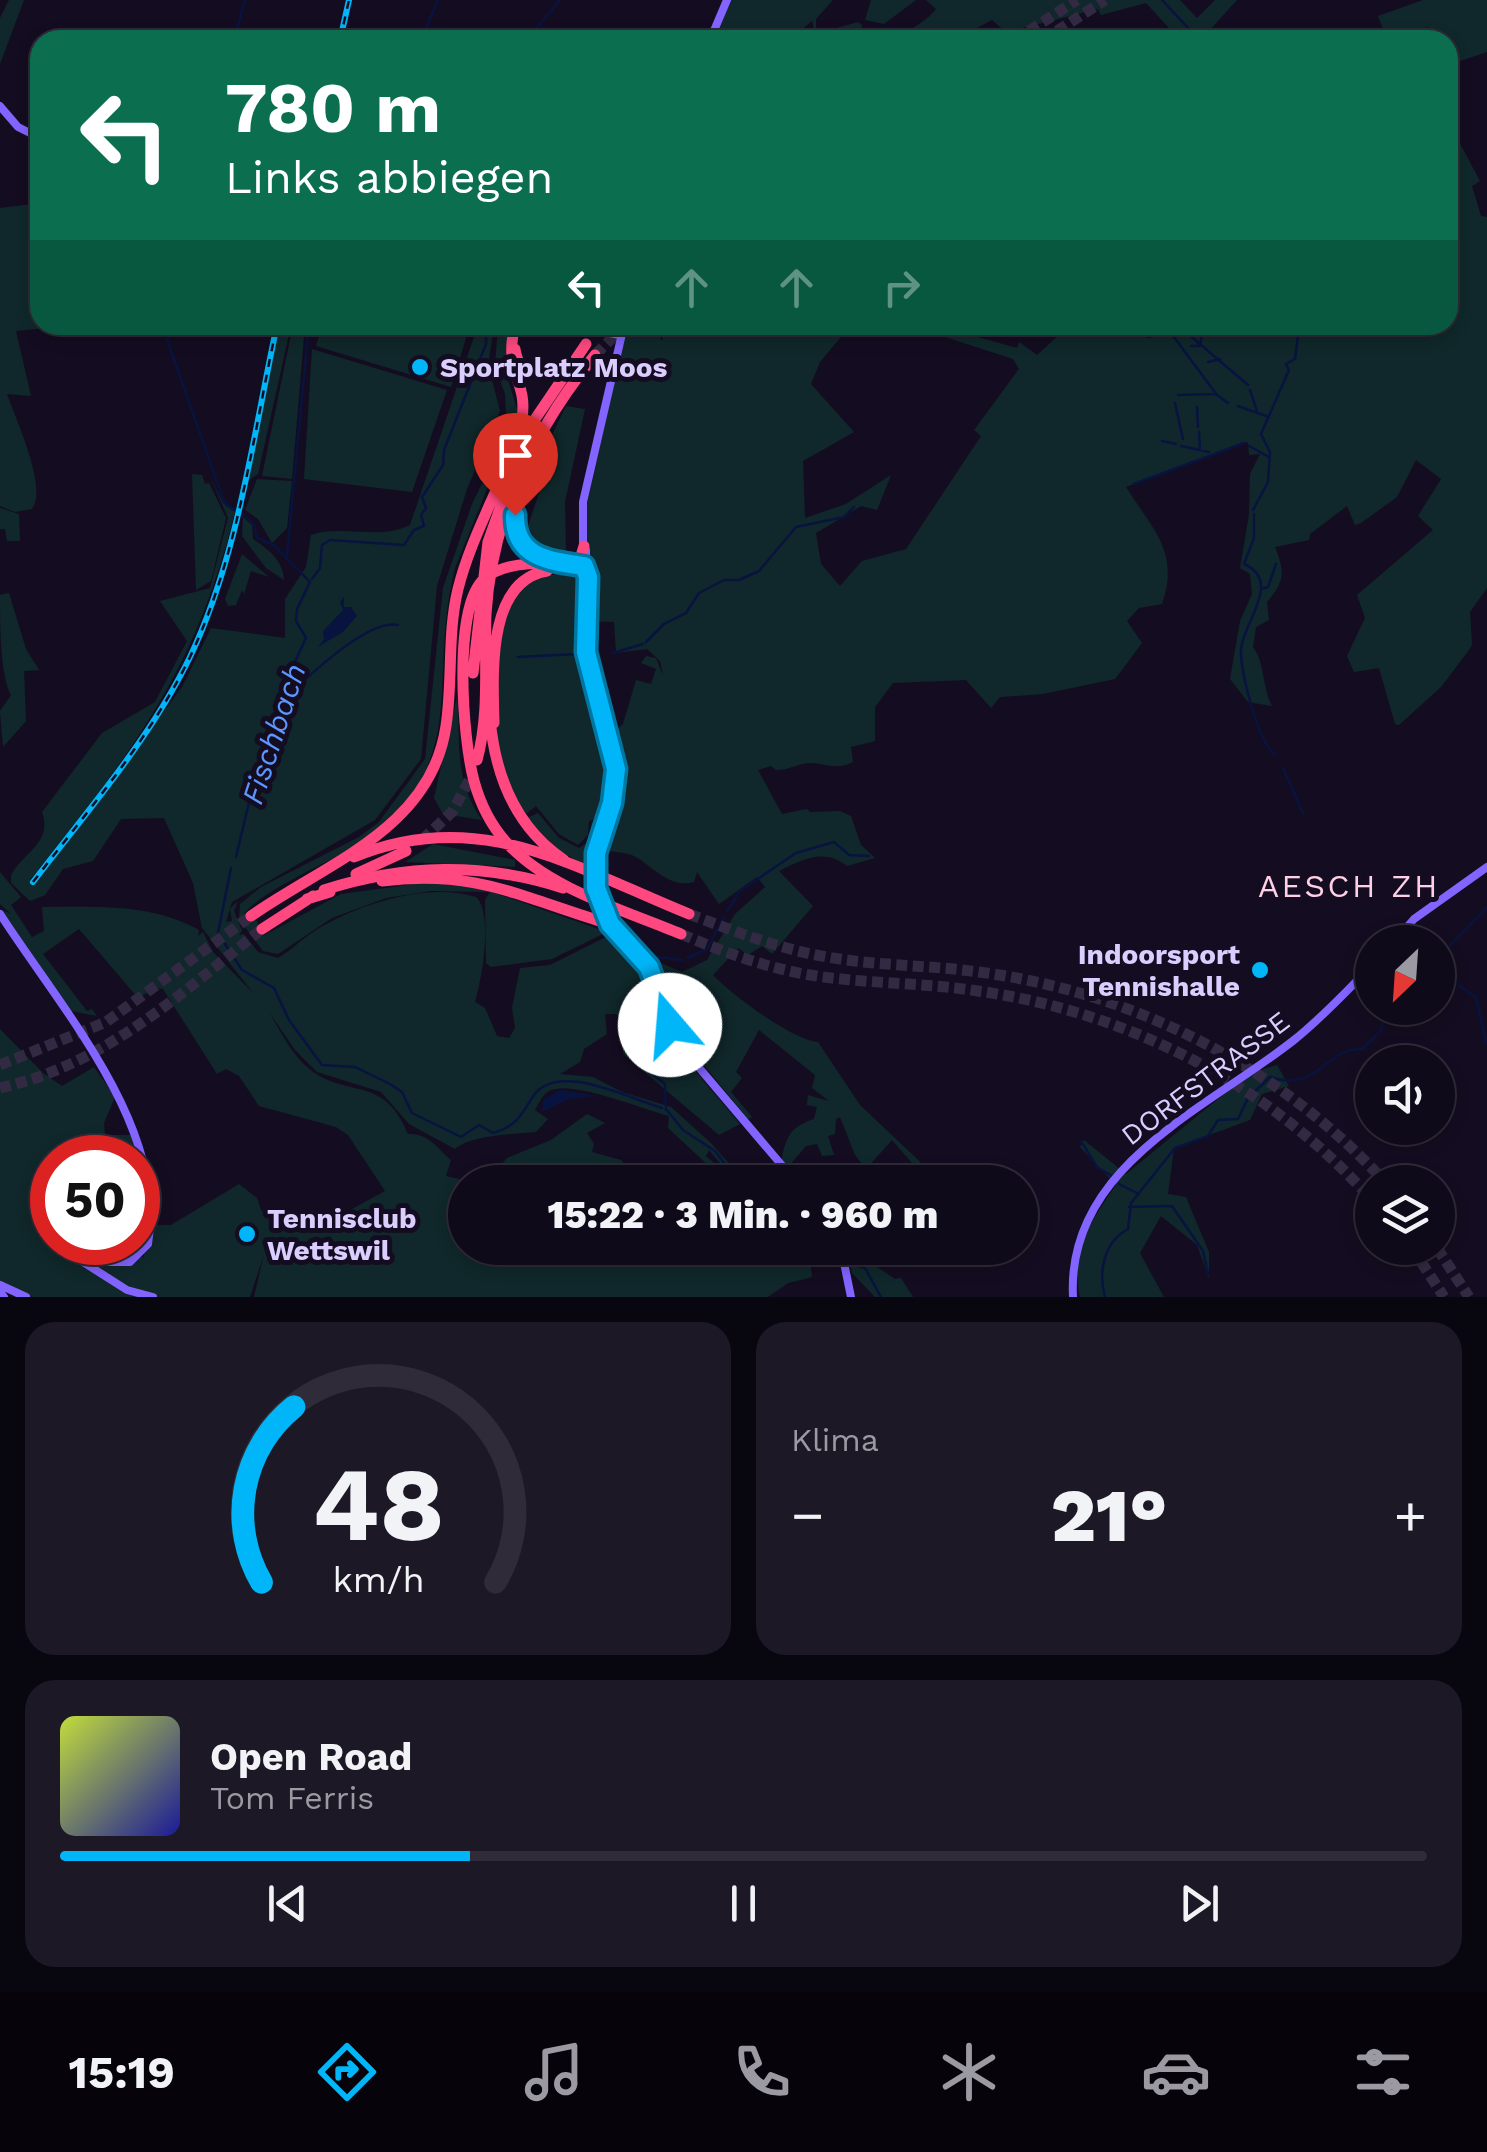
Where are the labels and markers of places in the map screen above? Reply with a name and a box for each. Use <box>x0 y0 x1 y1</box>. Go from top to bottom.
place label: Sportplatz Moos <box>440 351 667 384</box>
marker: Sportplatz Moos <box>409 356 431 378</box>
pin <box>473 413 558 516</box>
place label: Indoorsport Tennishalle <box>1078 938 1240 1003</box>
marker: Indoorsport Tennishalle <box>1249 959 1271 981</box>
place label: Tennisclub Wettswil <box>267 1202 417 1267</box>
marker: Tennisclub Wettswil <box>236 1223 258 1245</box>

